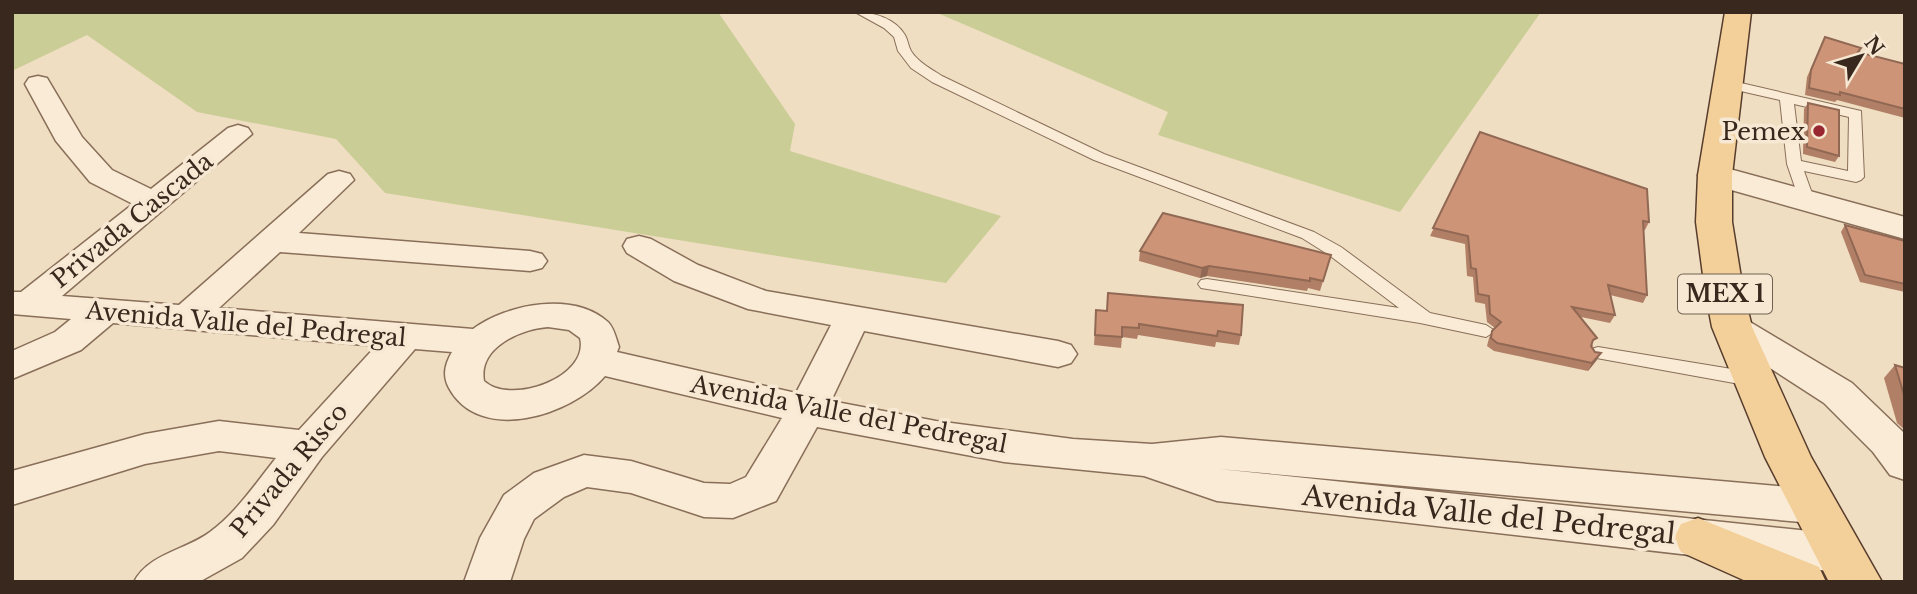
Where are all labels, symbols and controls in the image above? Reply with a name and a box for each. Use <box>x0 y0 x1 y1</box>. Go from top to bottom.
north arrow <box>1826 21 1896 91</box>
text: N <box>1859 32 1889 60</box>
place label: Pemex <box>1722 117 1805 146</box>
marker: Pemex <box>1811 123 1827 139</box>
street label: Privada Cascada <box>46 146 219 294</box>
road number: MEX 1 <box>1678 274 1772 314</box>
street label: Avenida Valle del Pedregal <box>83 295 408 352</box>
street label: Avenida Valle del Pedregal <box>687 369 1010 459</box>
street label: Privada Risco <box>224 397 354 543</box>
street label: Avenida Valle del Pedregal <box>1300 478 1677 552</box>

